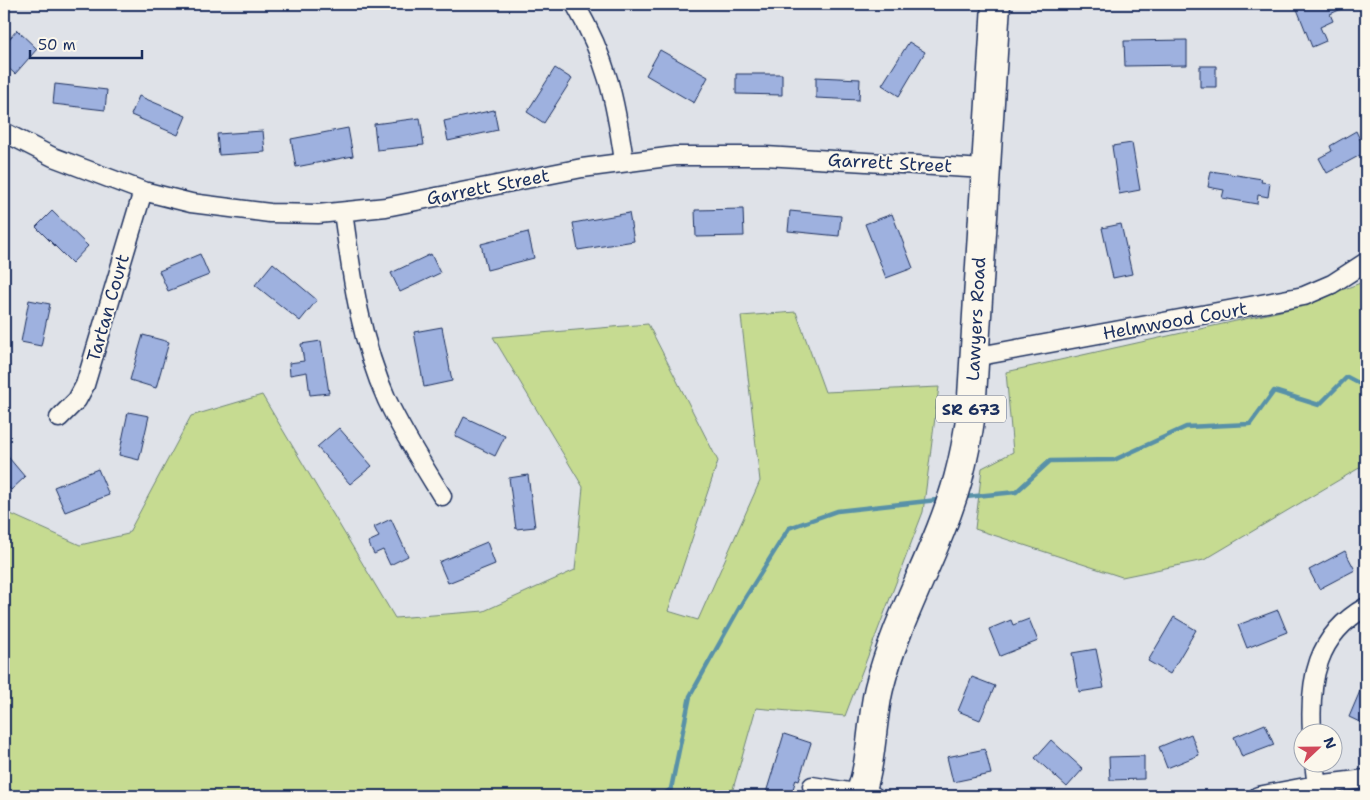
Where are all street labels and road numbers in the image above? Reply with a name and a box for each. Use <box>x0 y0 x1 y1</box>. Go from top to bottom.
street label: Garrett Street <box>827 148 953 178</box>
street label: Garrett Street <box>425 163 551 211</box>
street label: Tartan Court <box>81 251 135 365</box>
street label: Lawyers Road <box>961 256 991 382</box>
street label: Helmwood Court <box>1101 296 1249 346</box>
road number: SR 673 <box>936 396 1006 422</box>

